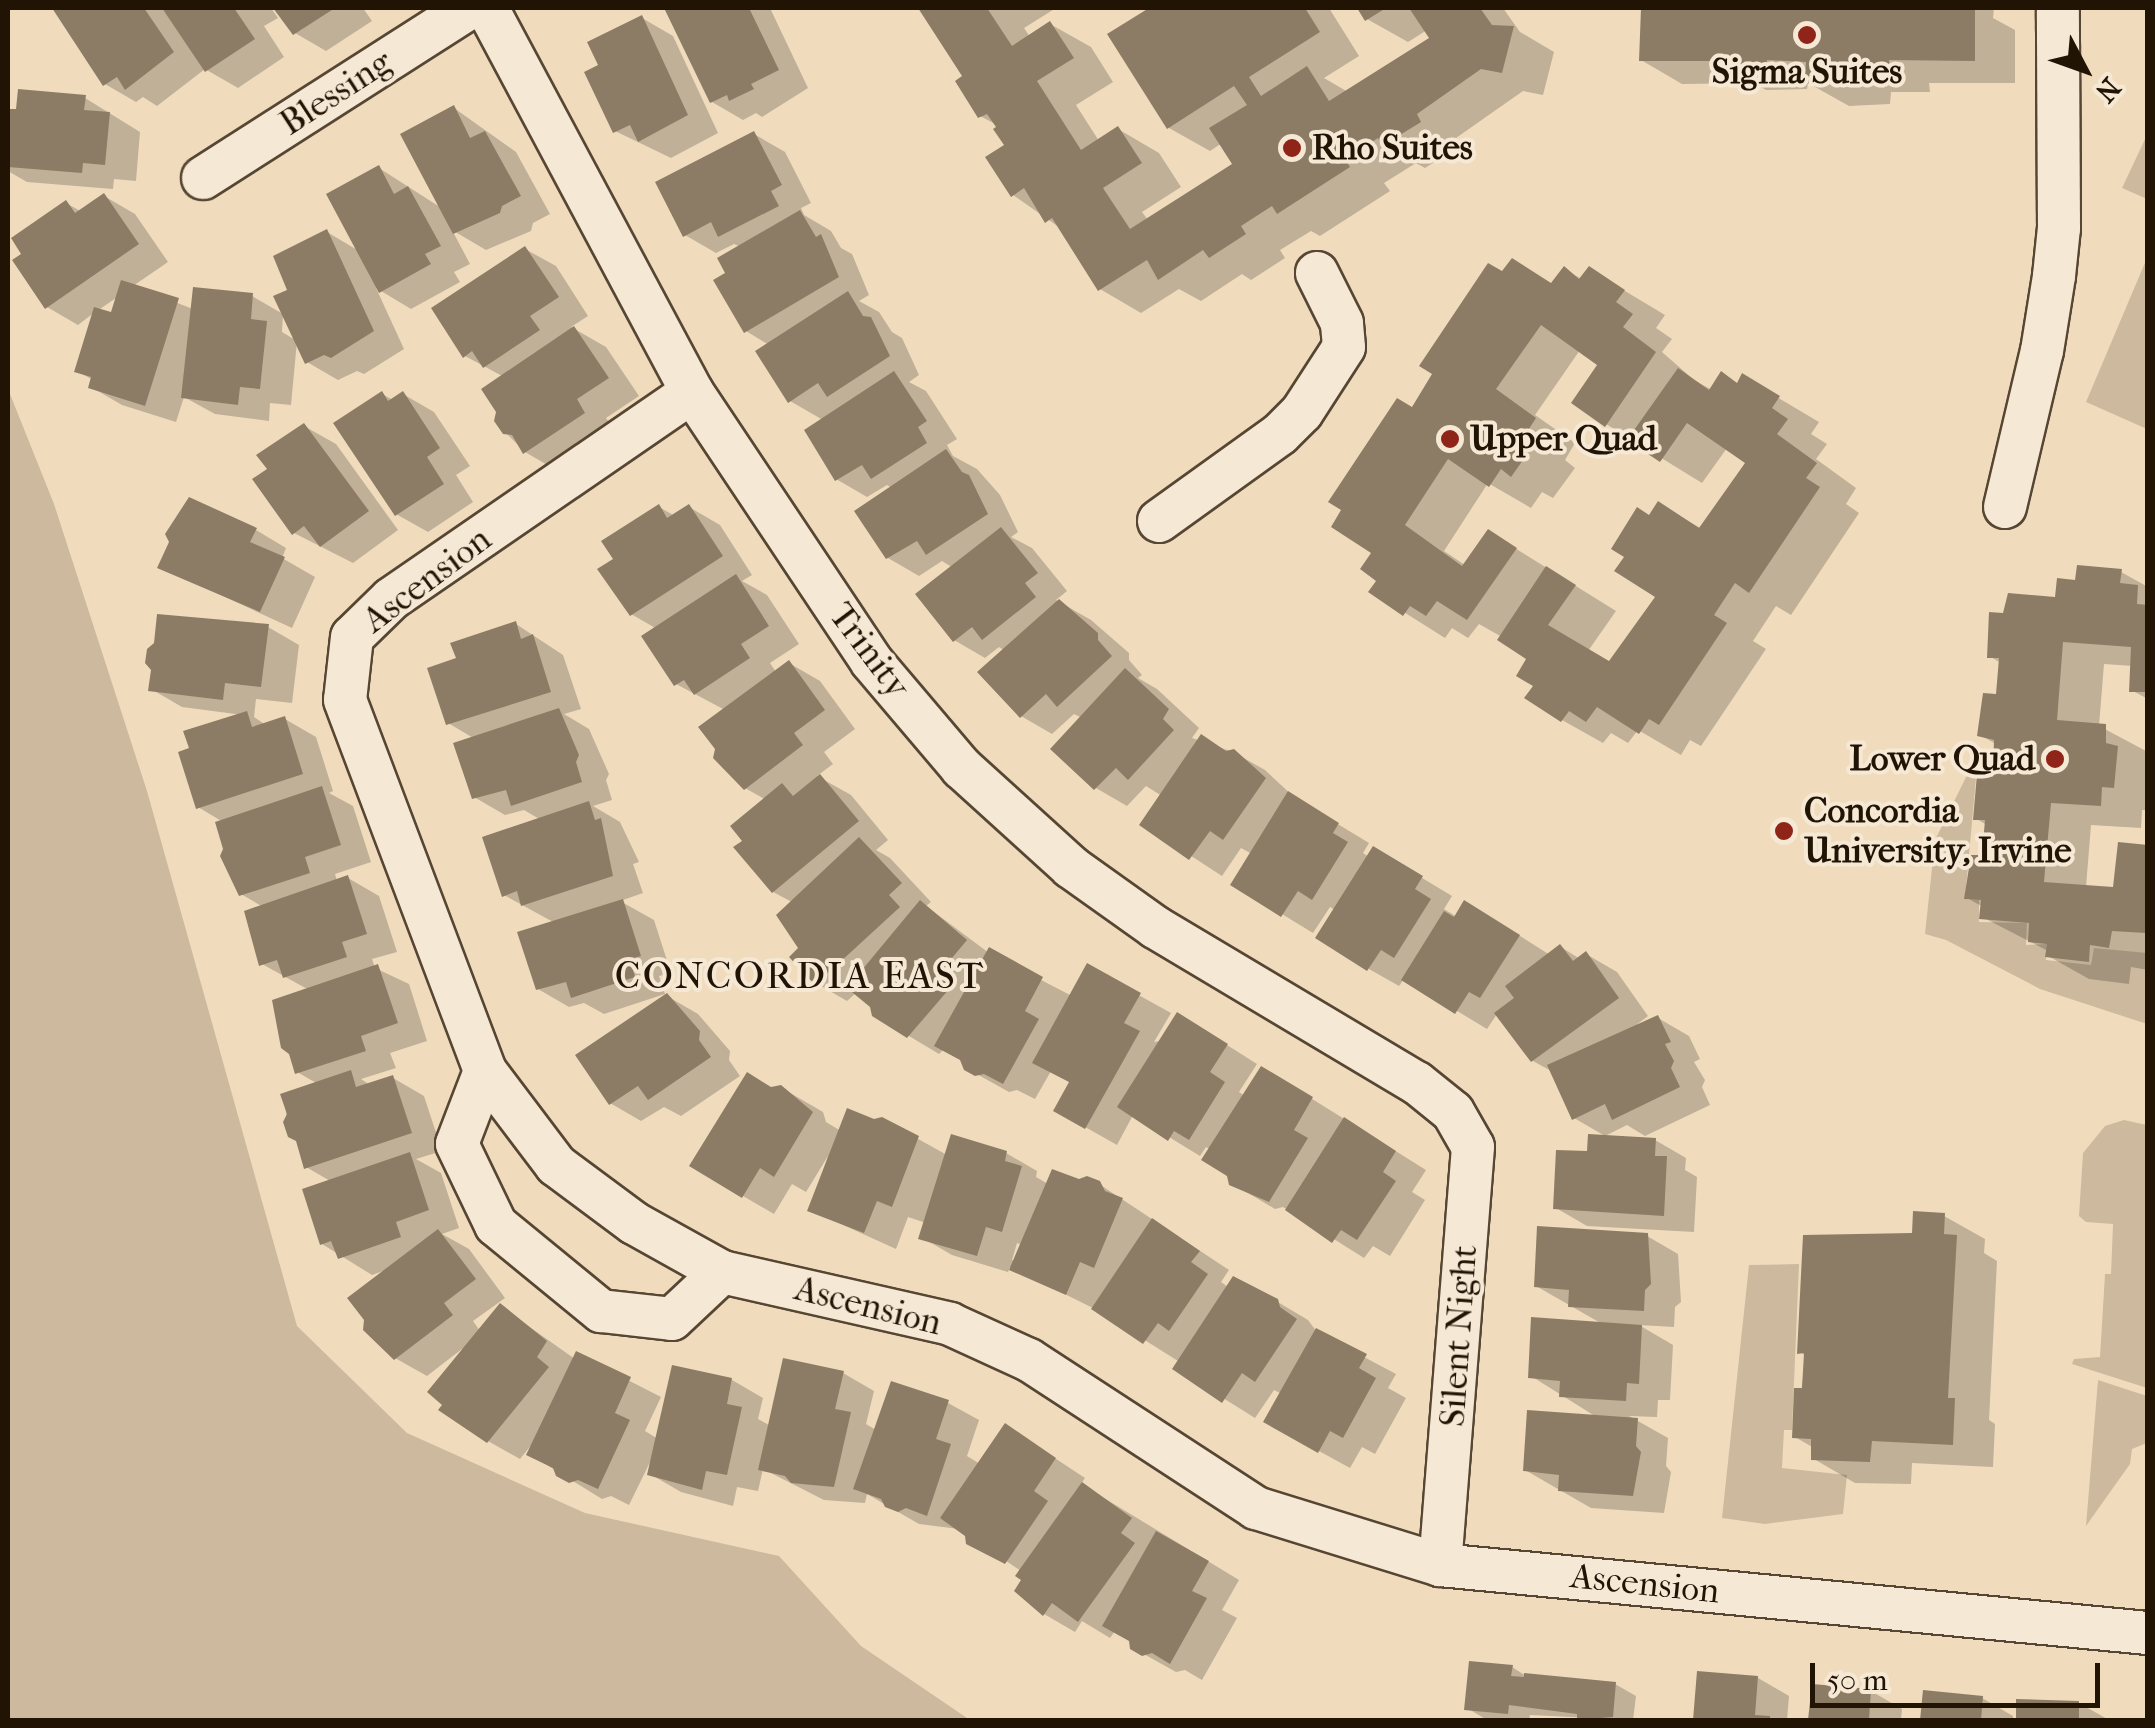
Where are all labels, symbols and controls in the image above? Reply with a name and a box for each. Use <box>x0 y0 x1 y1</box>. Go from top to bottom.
north arrow <box>2035 20 2135 120</box>
marker: Sigma Suites <box>1796 24 1818 46</box>
street label: Blessing <box>272 41 400 145</box>
place label: Sigma Suites <box>1712 51 1902 93</box>
text: N <box>2089 71 2127 109</box>
place label: Rho Suites <box>1312 127 1473 169</box>
marker: Rho Suites <box>1281 137 1303 159</box>
place label: Upper Quad <box>1470 418 1657 460</box>
marker: Upper Quad <box>1439 428 1461 450</box>
street label: Ascension <box>355 518 499 642</box>
street label: Trinity <box>820 595 918 707</box>
place label: Lower Quad <box>1850 738 2035 780</box>
marker: Lower Quad <box>2044 748 2066 770</box>
place label: Concordia University, Irvine <box>1804 790 2072 872</box>
marker: Concordia University, Irvine <box>1773 820 1795 842</box>
district label: CONCORDIA EAST <box>615 953 985 999</box>
street label: Silent Night <box>1432 1244 1486 1428</box>
street label: Ascension <box>790 1268 946 1344</box>
street label: Ascension <box>1568 1555 1722 1613</box>
scale bar <box>1815 1643 2105 1705</box>
text: 50 m <box>1827 1663 1888 1698</box>

